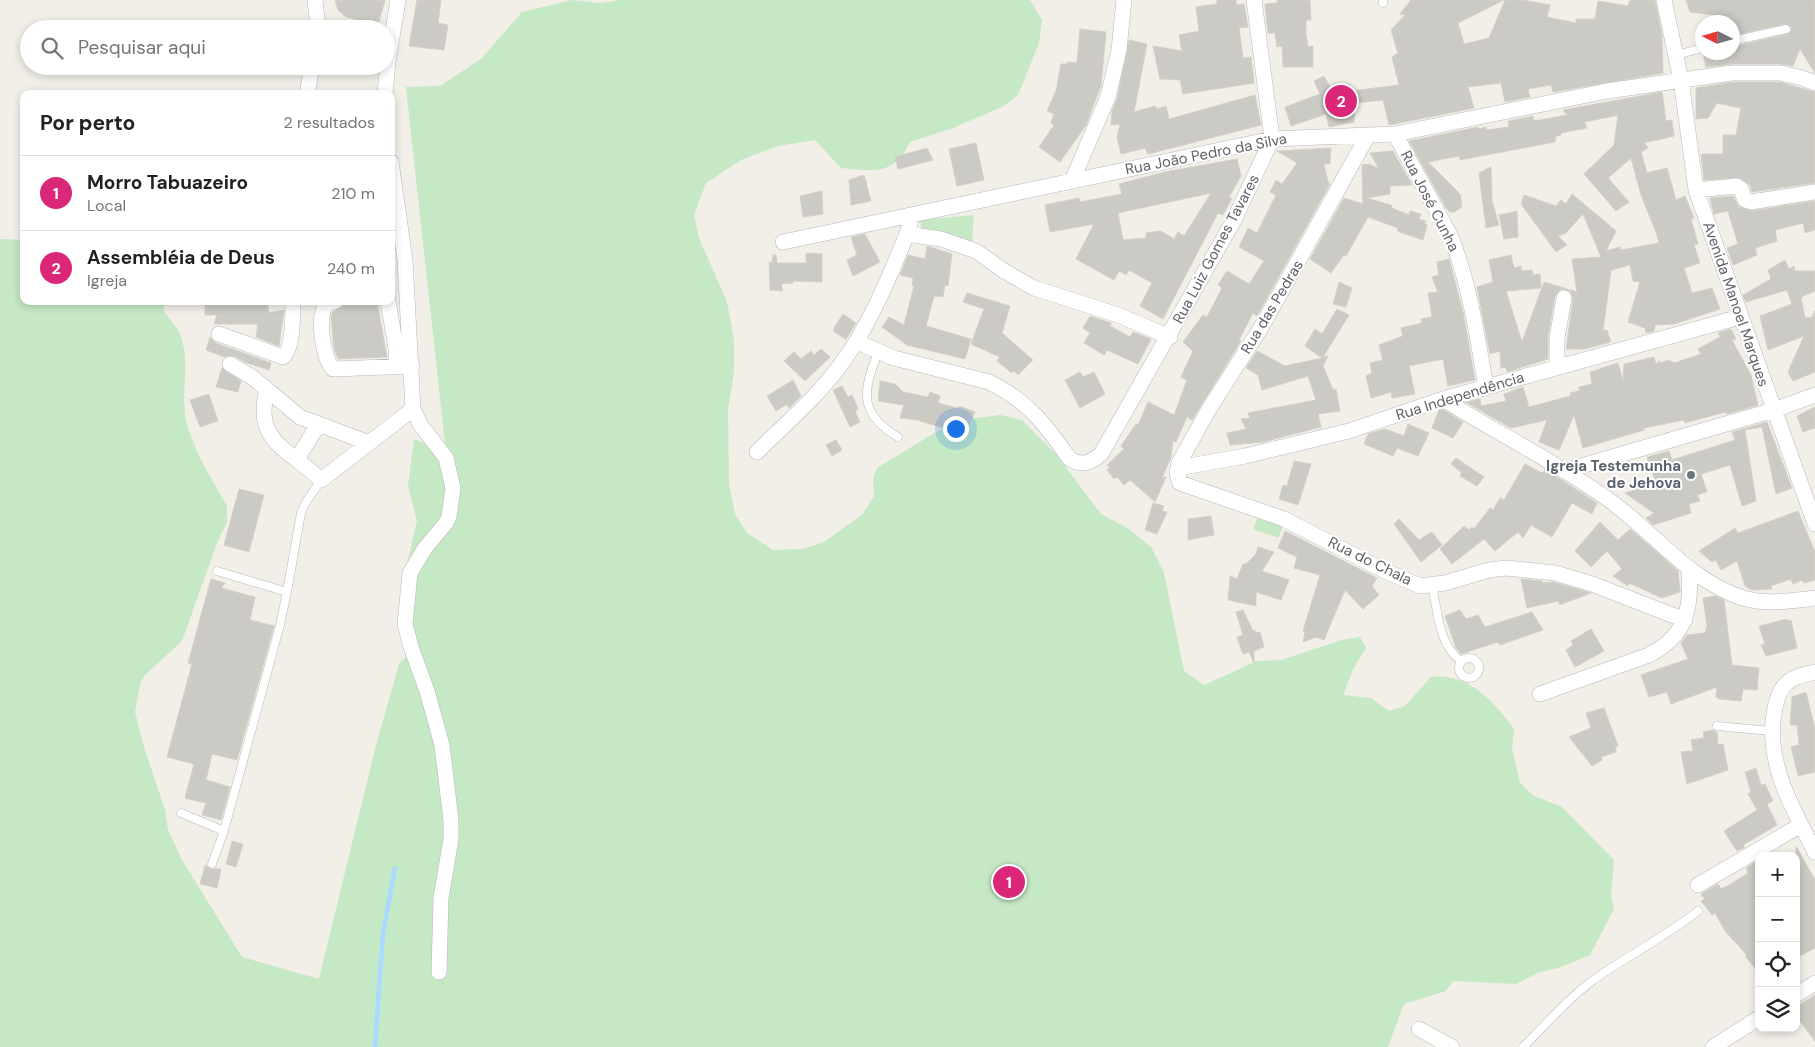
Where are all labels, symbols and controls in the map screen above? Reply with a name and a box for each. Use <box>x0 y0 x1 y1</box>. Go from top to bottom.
north arrow <box>1695 15 1740 60</box>
search box <box>20 20 395 75</box>
icon: search <box>38 34 66 62</box>
text: Pesquisar aqui <box>78 35 206 60</box>
pin: 2 <box>1325 82 1357 120</box>
text: Por perto <box>40 109 135 137</box>
text: 2 resultados <box>284 112 375 133</box>
street label: Rua João Pedro da Silva <box>1123 129 1289 179</box>
street label: Rua José Cunha <box>1396 147 1464 255</box>
text: Morro Tabuazeiro <box>87 170 248 195</box>
street label: Rua Luiz Gomes Tavares <box>1168 171 1264 327</box>
text: 1 <box>53 183 59 204</box>
text: 210 m <box>331 183 375 204</box>
text: Local <box>87 195 126 216</box>
street label: Avenida Manoel Marques <box>1698 219 1774 389</box>
text: Assembléia de Deus <box>87 245 275 270</box>
street label: Rua das Pedras <box>1236 256 1308 358</box>
text: 2 <box>51 258 61 279</box>
text: 240 m <box>327 258 375 279</box>
text: Igreja <box>87 270 127 291</box>
street label: Rua Independência <box>1393 367 1527 425</box>
your location <box>943 416 969 442</box>
place label: Igreja Testemunha de Jehova <box>1546 456 1681 493</box>
marker: Igreja Testemunha de Jehova <box>1685 469 1697 481</box>
street label: Rua do Chala <box>1325 532 1415 590</box>
map controls <box>1755 852 1800 1032</box>
button: + <box>1755 852 1800 897</box>
pin: 1 <box>993 863 1025 901</box>
button: − <box>1755 897 1800 942</box>
button: locate <box>1755 942 1800 987</box>
button: layers <box>1755 987 1800 1032</box>

